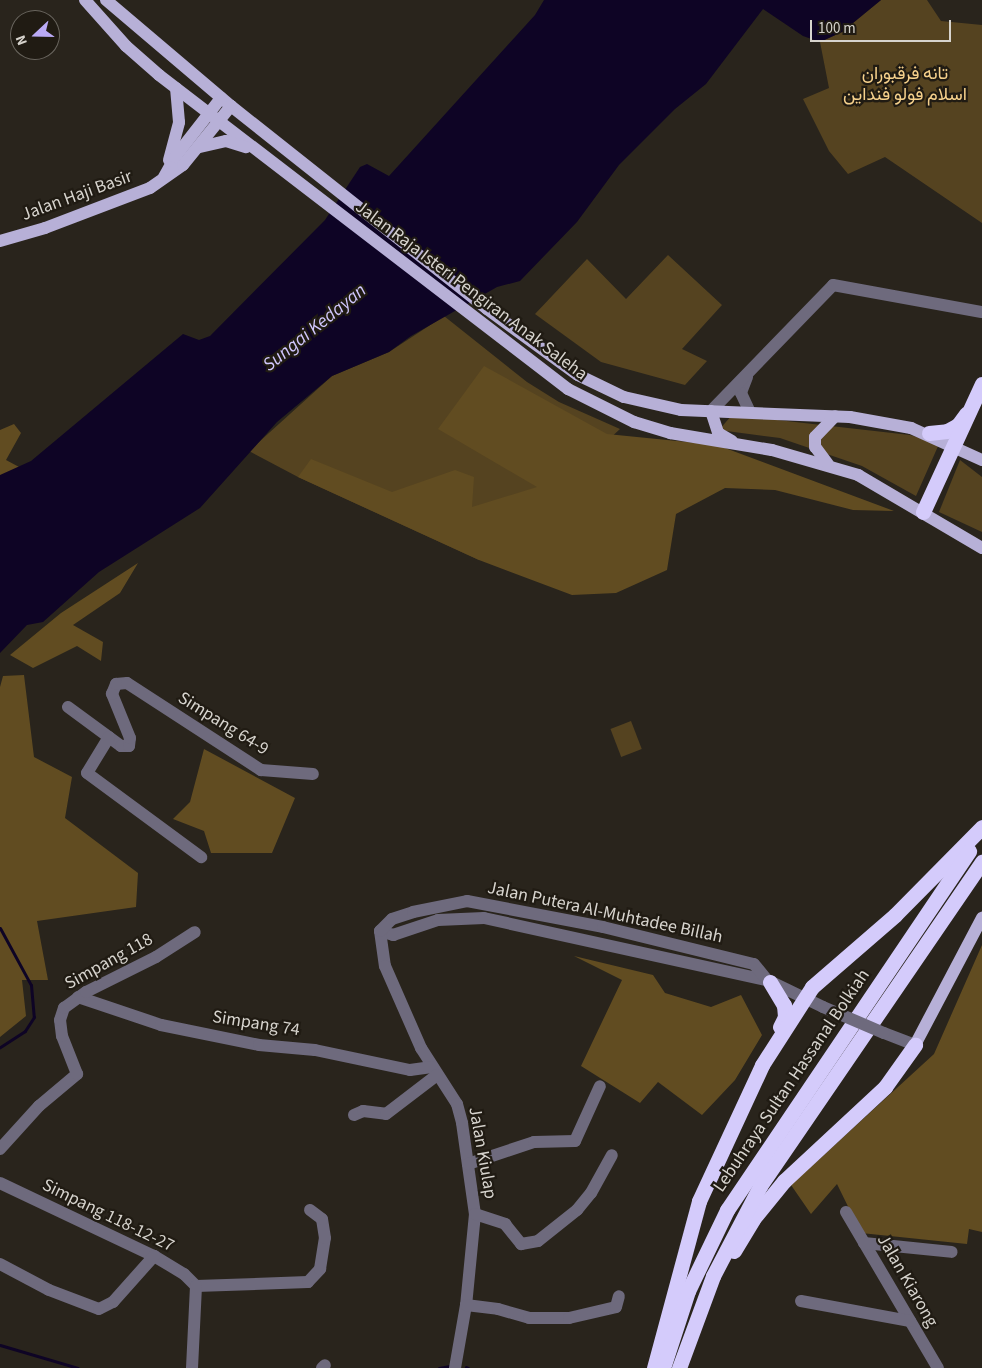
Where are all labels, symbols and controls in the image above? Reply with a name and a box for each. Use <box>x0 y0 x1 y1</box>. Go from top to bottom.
north arrow <box>10 10 60 60</box>
scale bar <box>812 10 953 42</box>
text: 100 m <box>818 18 856 39</box>
text: N <box>11 32 33 48</box>
park label: تانه فرقبوران اسلام فولو فنداين <box>843 64 967 106</box>
street label: Jalan Haji Basir <box>19 166 135 226</box>
street label: Jalan Raja Isteri Pengiran Anak Saleha <box>351 197 591 385</box>
water label: Sungai Kedayan <box>259 279 371 377</box>
street label: Simpang 64-9 <box>174 688 272 760</box>
street label: Jalan Putera Al-Muhtadee Billah <box>485 877 725 949</box>
street label: Simpang 118 <box>61 929 157 995</box>
street label: Lebuhraya Sultan Hassanal Bolkiah <box>709 966 875 1196</box>
street label: Simpang 74 <box>211 1006 301 1042</box>
street label: Jalan Kiulap <box>463 1105 501 1201</box>
street label: Simpang 118-12-27 <box>39 1175 177 1257</box>
street label: Jalan Kiarong <box>872 1231 942 1331</box>

